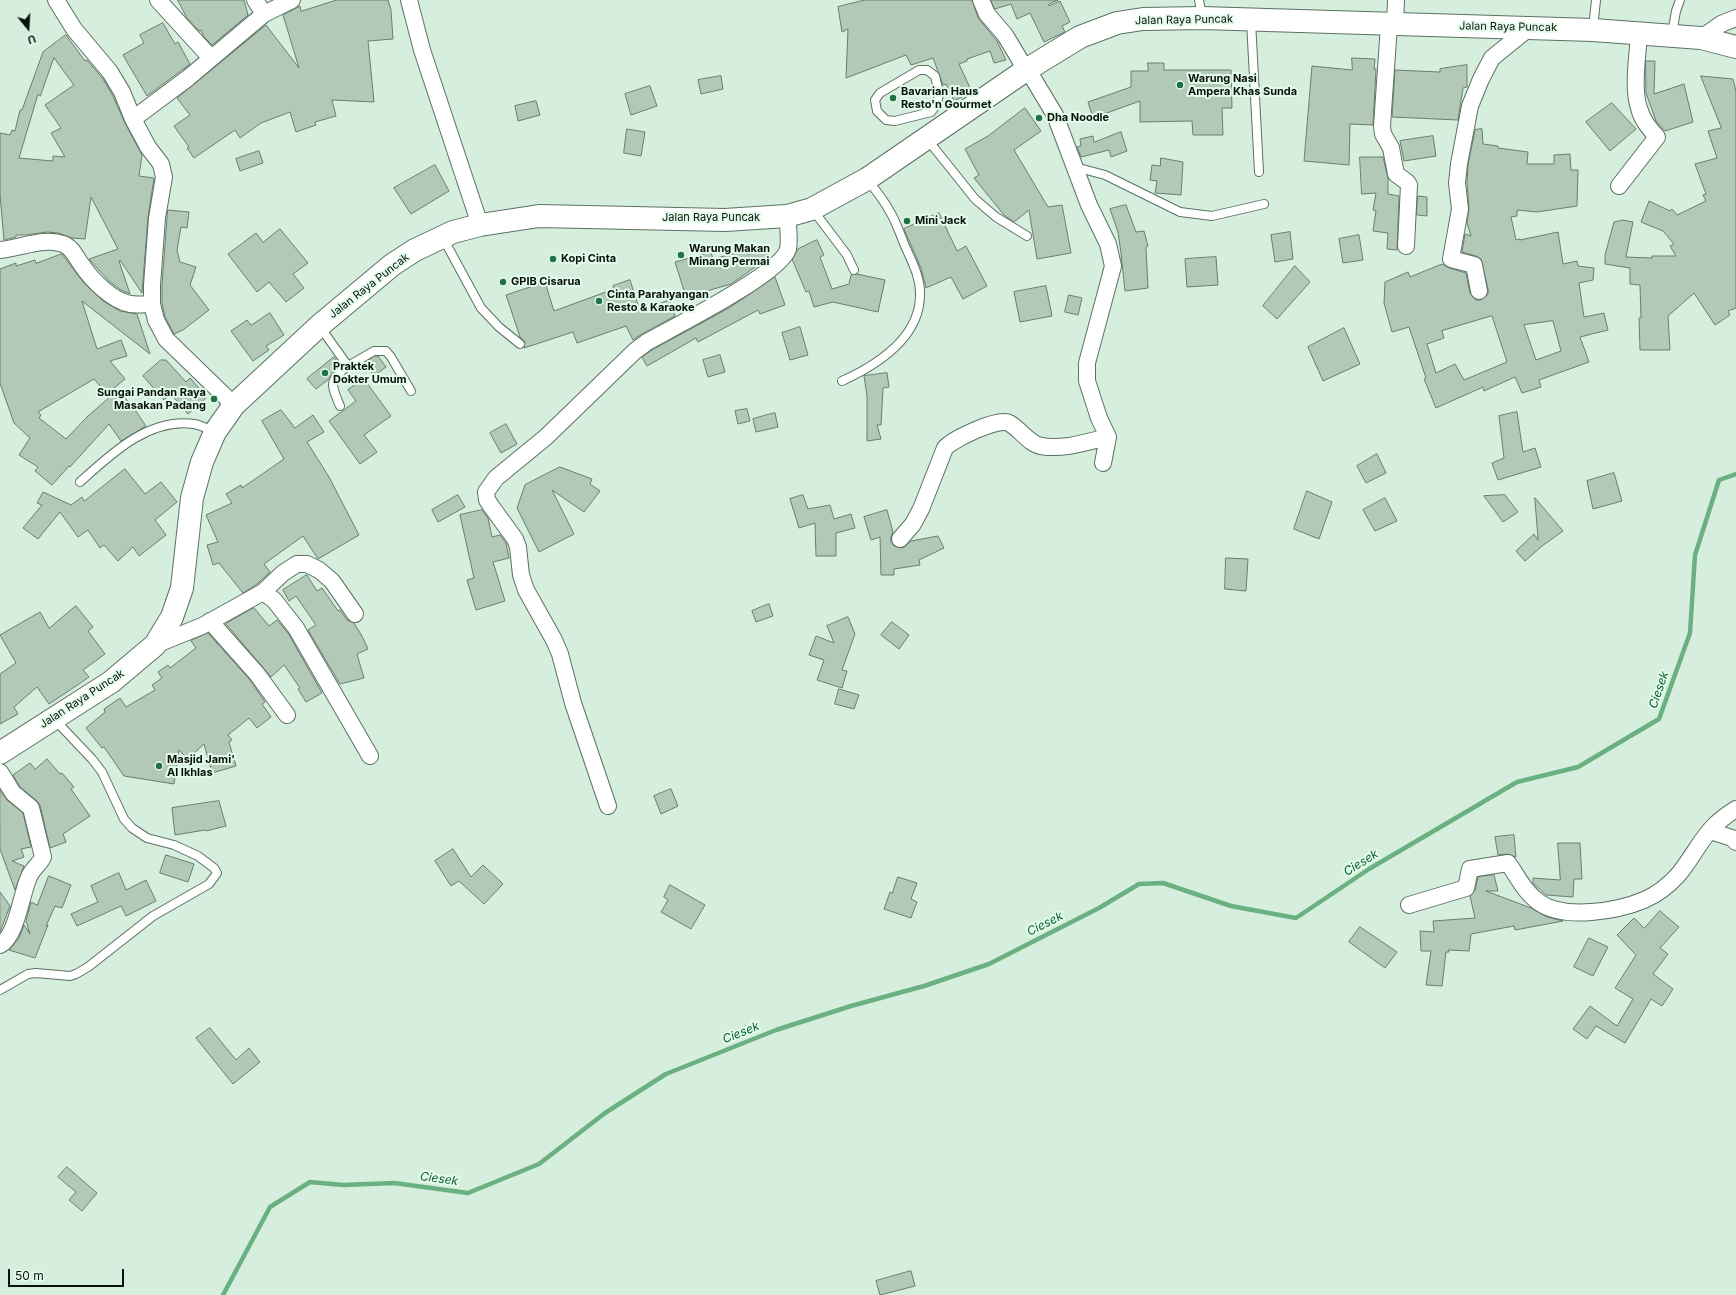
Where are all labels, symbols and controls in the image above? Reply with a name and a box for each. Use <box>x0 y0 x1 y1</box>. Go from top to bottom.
north arrow <box>8 8 48 48</box>
street label: Jalan Raya Puncak <box>1135 13 1233 27</box>
street label: Jalan Raya Puncak <box>1459 20 1557 34</box>
text: U <box>26 32 38 47</box>
place label: Warung Nasi Ampera Khas Sunda <box>1188 72 1297 98</box>
marker: Warung Nasi Ampera Khas Sunda <box>1175 80 1185 90</box>
place label: Bavarian Haus Resto'n Gourmet <box>901 85 991 111</box>
marker: Bavarian Haus Resto'n Gourmet <box>888 93 898 103</box>
place label: Dha Noodle <box>1047 111 1109 125</box>
marker: Dha Noodle <box>1034 113 1044 123</box>
street label: Jalan Raya Puncak <box>662 211 760 225</box>
place label: Mini Jack <box>915 214 966 228</box>
marker: Mini Jack <box>902 216 912 226</box>
place label: Warung Makan Minang Permai <box>689 242 770 268</box>
marker: Warung Makan Minang Permai <box>676 250 686 260</box>
street label: Jalan Raya Puncak <box>326 251 412 321</box>
place label: Kopi Cinta <box>561 252 616 266</box>
marker: Kopi Cinta <box>548 254 558 264</box>
place label: GPIB Cisarua <box>511 275 581 289</box>
marker: GPIB Cisarua <box>498 277 508 287</box>
place label: Cinta Parahyangan Resto & Karaoke <box>607 288 709 314</box>
marker: Cinta Parahyangan Resto & Karaoke <box>594 296 604 306</box>
place label: Praktek Dokter Umum <box>333 360 407 386</box>
marker: Praktek Dokter Umum <box>320 368 330 378</box>
place label: Sungai Pandan Raya Masakan Padang <box>97 386 206 412</box>
marker: Sungai Pandan Raya Masakan Padang <box>209 394 219 404</box>
street label: Jalan Raya Puncak <box>37 667 127 731</box>
water label: Ciesek <box>1646 669 1672 711</box>
place label: Masjid Jami' Al Ikhlas <box>167 753 235 779</box>
marker: Masjid Jami' Al Ikhlas <box>154 761 164 771</box>
water label: Ciesek <box>1341 847 1381 879</box>
water label: Ciesek <box>1025 909 1065 939</box>
water label: Ciesek <box>720 1019 762 1047</box>
water label: Ciesek <box>419 1169 459 1189</box>
scale bar <box>10 1261 126 1287</box>
text: 50 m <box>15 1268 44 1283</box>

